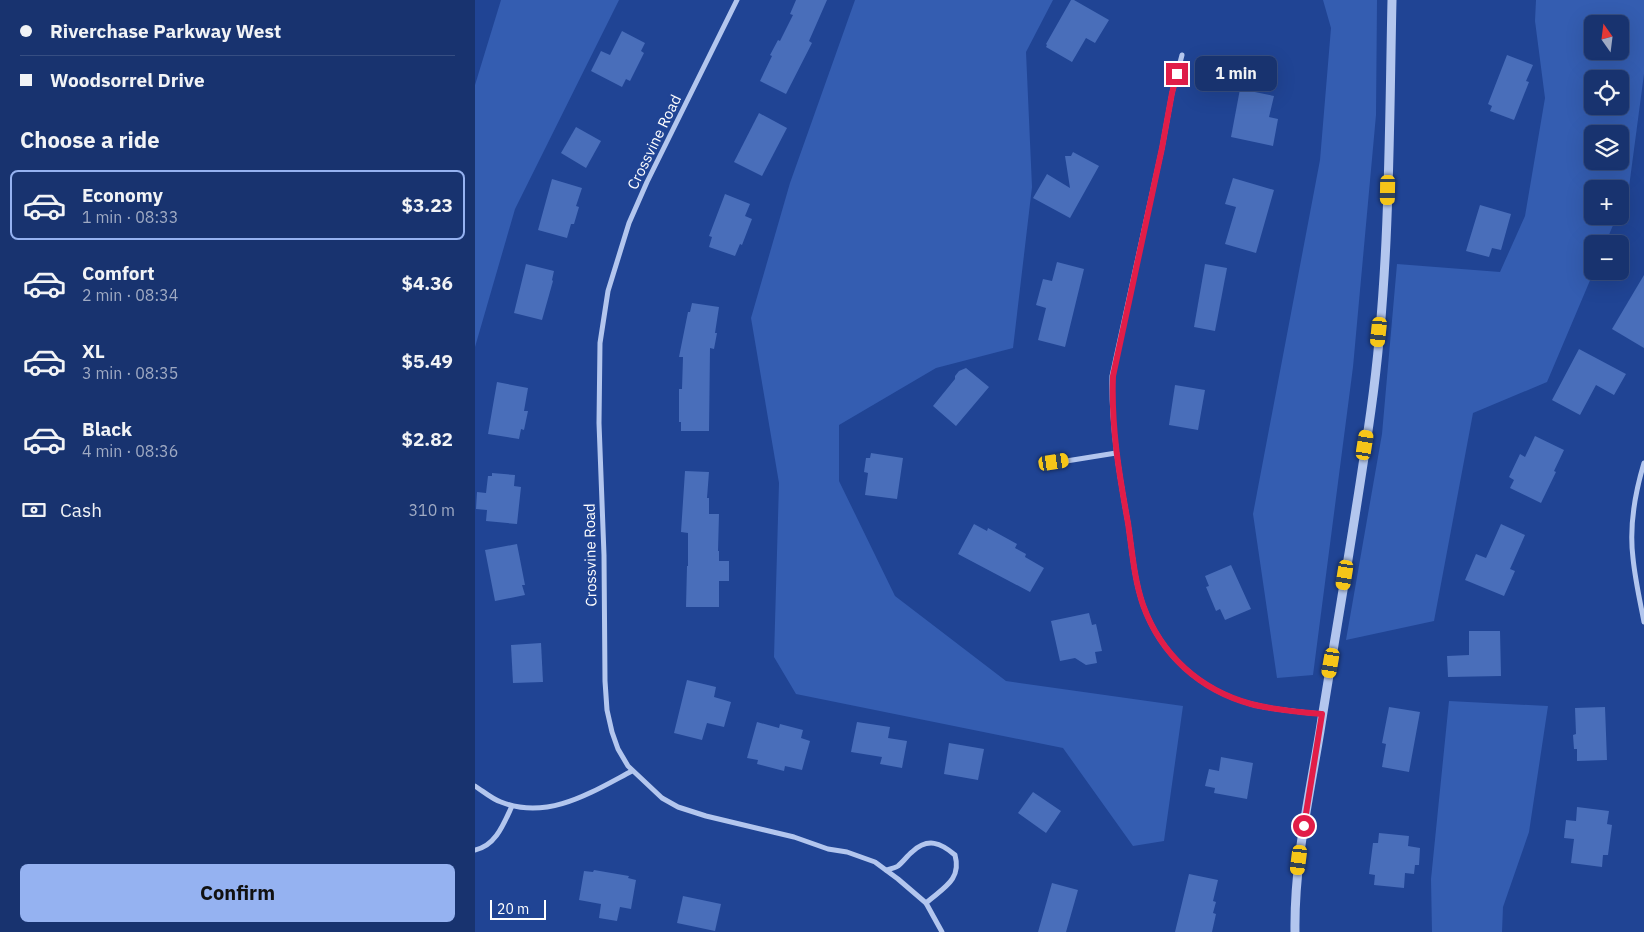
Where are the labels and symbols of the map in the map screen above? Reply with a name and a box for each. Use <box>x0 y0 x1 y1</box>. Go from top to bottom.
north arrow <box>1584 15 1629 60</box>
callout: 1 min <box>1195 56 1277 92</box>
route end <box>1166 63 1188 85</box>
street label: Crossvine Road <box>623 91 685 193</box>
car <box>1380 175 1395 205</box>
car <box>1369 316 1388 348</box>
car <box>1355 429 1374 461</box>
car <box>1038 452 1069 472</box>
street label: Crossvine Road <box>580 503 600 607</box>
car <box>1335 559 1354 591</box>
car <box>1321 647 1340 679</box>
route start <box>1293 815 1315 837</box>
car <box>1289 844 1308 876</box>
scale bar <box>490 897 546 920</box>

